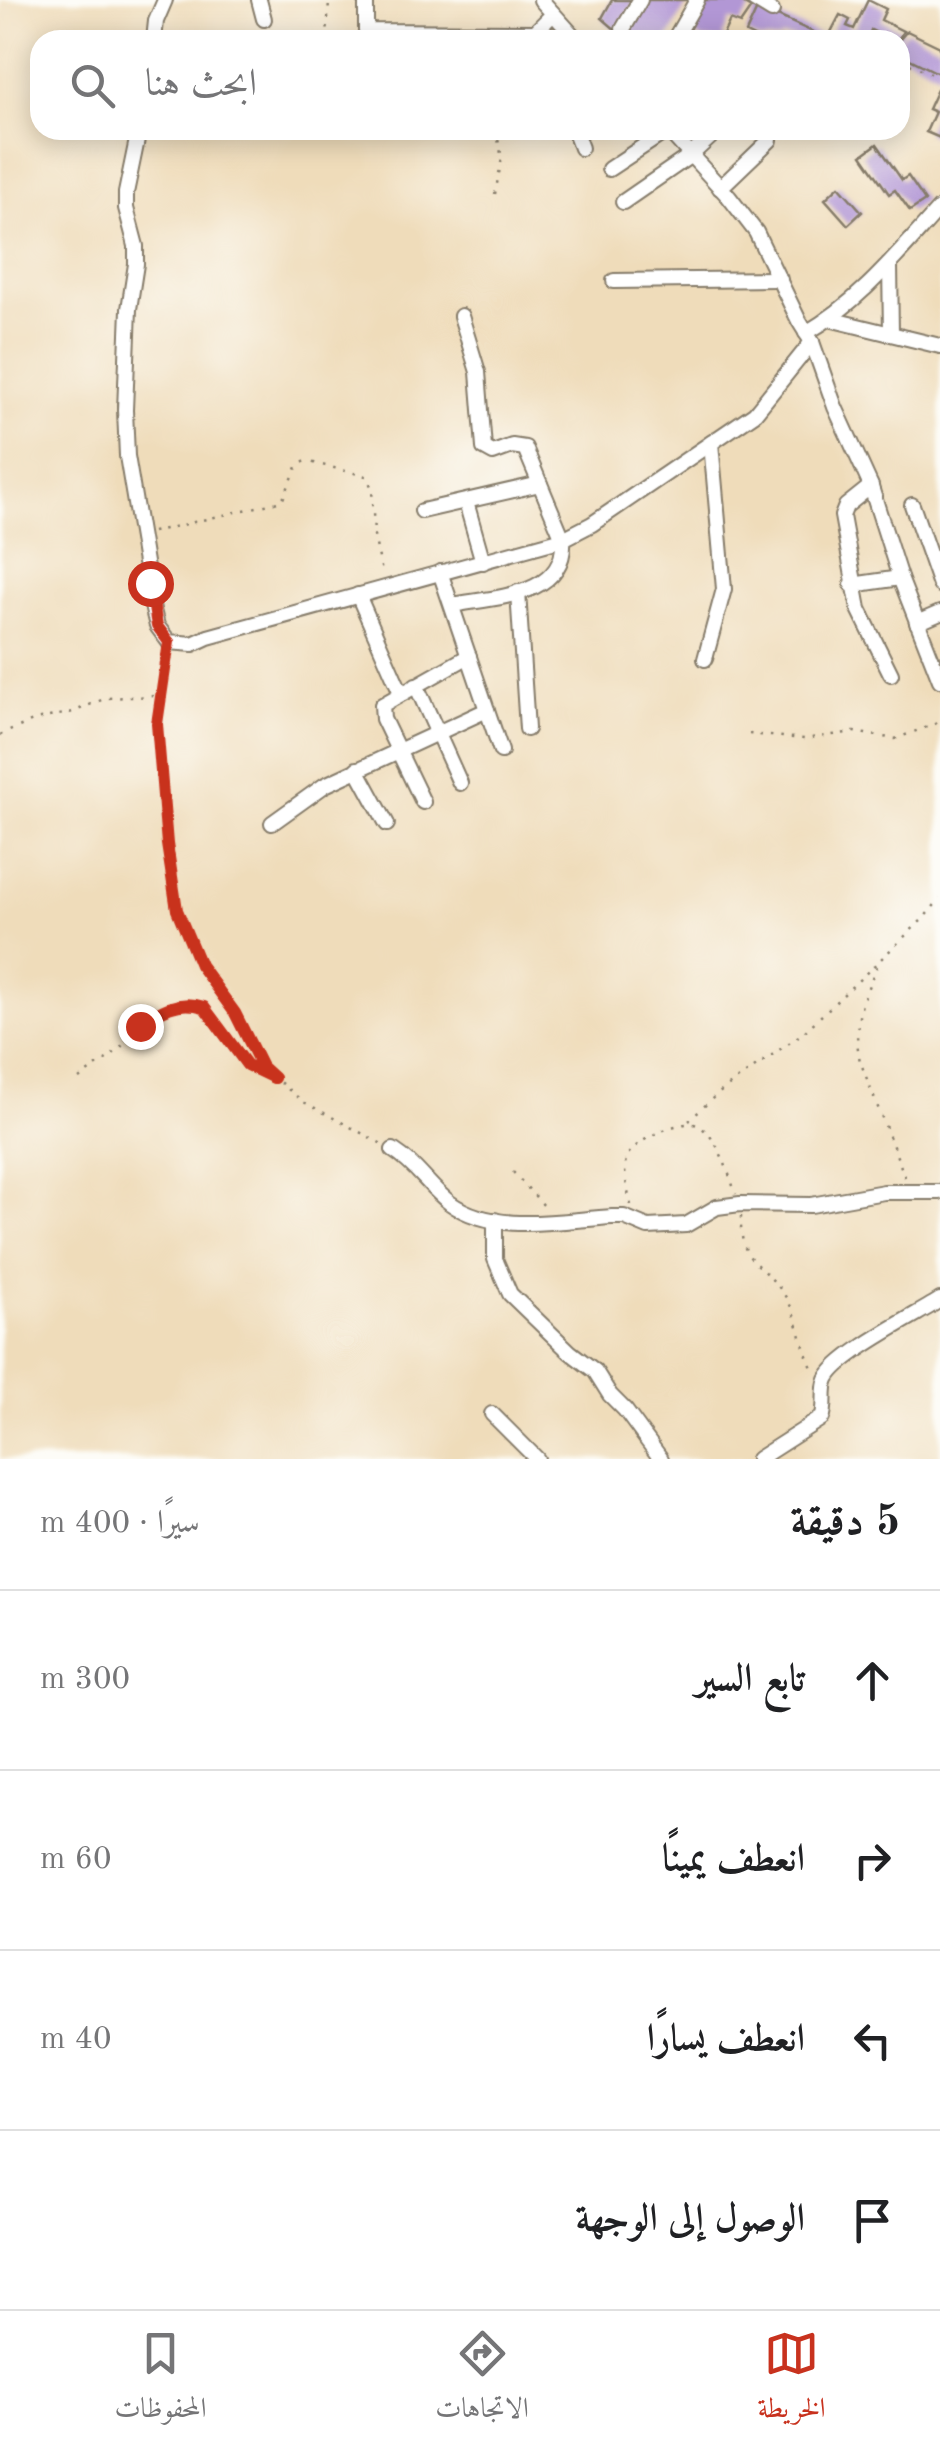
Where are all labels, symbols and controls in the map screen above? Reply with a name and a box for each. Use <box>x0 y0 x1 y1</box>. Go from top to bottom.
search box <box>30 30 910 140</box>
icon: search <box>65 58 120 113</box>
text: ابحث هنا <box>145 66 257 104</box>
route start <box>128 561 174 607</box>
route end <box>118 1004 164 1050</box>
text: 5 دقيقة <box>791 1502 900 1544</box>
text: سيرًا · 400 m <box>40 1508 200 1540</box>
icon: ahead <box>845 1653 900 1708</box>
text: تابع السير <box>695 1661 805 1699</box>
text: 300 m <box>40 1664 130 1696</box>
icon: right <box>845 1833 900 1888</box>
text: انعطف يمينًا <box>662 1841 805 1879</box>
text: 60 m <box>40 1844 112 1876</box>
icon: left <box>845 2013 900 2068</box>
text: انعطف يسارًا <box>647 2021 805 2059</box>
text: 40 m <box>40 2024 112 2056</box>
icon: arrive <box>845 2193 900 2248</box>
text: الوصول إلى الوجهة <box>576 2201 805 2239</box>
tab: المحفوظات <box>114 2326 207 2435</box>
tab: الاتجاهات <box>435 2326 529 2435</box>
tab: الخريطة <box>758 2326 826 2435</box>

